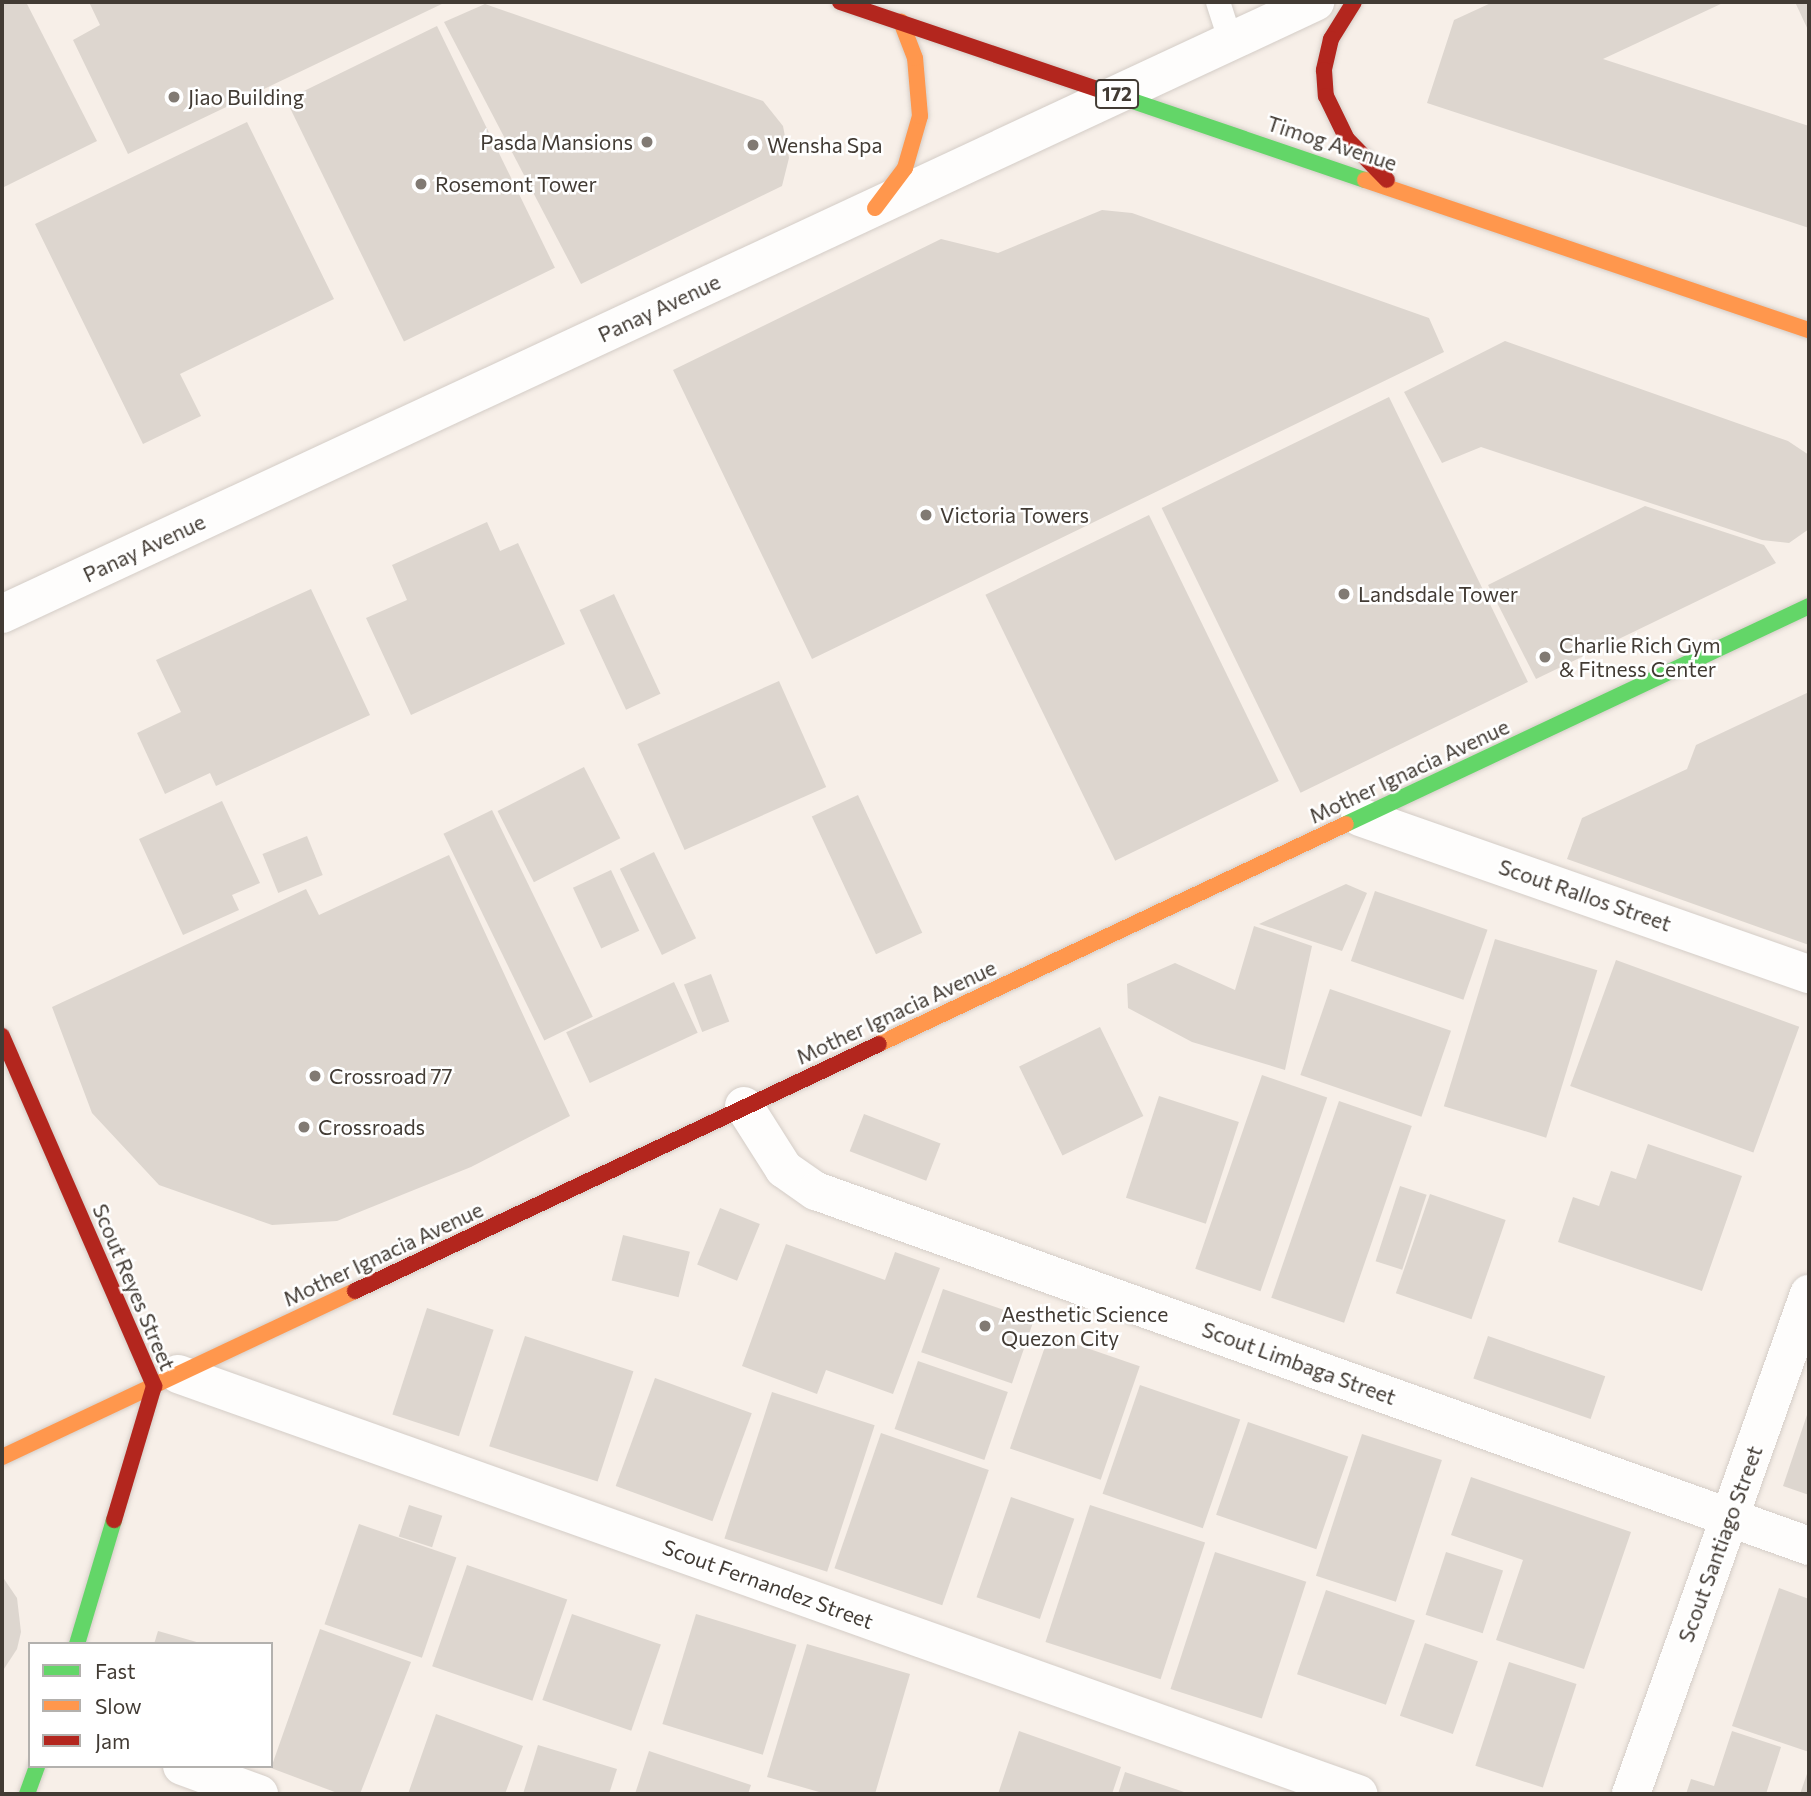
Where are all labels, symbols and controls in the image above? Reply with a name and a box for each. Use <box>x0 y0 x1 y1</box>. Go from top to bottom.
road number: 172 <box>1094 78 1140 110</box>
place label: Jiao Building <box>188 84 304 110</box>
marker: Jiao Building <box>166 89 182 105</box>
street label: Timog Avenue <box>1264 110 1400 176</box>
place label: Pasda Mansions <box>480 129 633 155</box>
place label: Wensha Spa <box>767 132 882 158</box>
marker: Pasda Mansions <box>639 134 655 150</box>
marker: Wensha Spa <box>745 137 761 153</box>
place label: Rosemont Tower <box>435 171 597 197</box>
marker: Rosemont Tower <box>413 176 429 192</box>
street label: Panay Avenue <box>594 269 724 347</box>
place label: Victoria Towers <box>940 502 1089 528</box>
marker: Victoria Towers <box>918 507 934 523</box>
street label: Panay Avenue <box>79 509 209 587</box>
place label: Landsdale Tower <box>1358 581 1518 607</box>
marker: Landsdale Tower <box>1336 586 1352 602</box>
place label: Charlie Rich Gym & Fitness Center <box>1559 632 1721 682</box>
marker: Charlie Rich Gym & Fitness Center <box>1537 649 1553 665</box>
street label: Mother Ignacia Avenue <box>1305 714 1513 828</box>
street label: Scout Rallos Street <box>1496 854 1674 936</box>
street label: Mother Ignacia Avenue <box>792 955 1000 1069</box>
place label: Crossroad 77 <box>329 1063 453 1089</box>
marker: Crossroad 77 <box>307 1068 323 1084</box>
place label: Crossroads <box>318 1114 425 1140</box>
marker: Crossroads <box>296 1119 312 1135</box>
street label: Mother Ignacia Avenue <box>279 1197 487 1311</box>
street label: Scout Reyes Street <box>88 1200 180 1374</box>
place label: Aesthetic Science Quezon City <box>1001 1301 1168 1351</box>
marker: Aesthetic Science Quezon City <box>975 1316 995 1336</box>
street label: Scout Limbaga Street <box>1199 1316 1399 1410</box>
street label: Scout Santiago Street <box>1673 1442 1767 1646</box>
street label: Scout Fernandez Street <box>659 1534 877 1634</box>
legend <box>28 1642 273 1768</box>
text: Fast <box>95 1658 136 1683</box>
text: Slow <box>95 1693 142 1718</box>
text: Jam <box>95 1728 130 1753</box>

